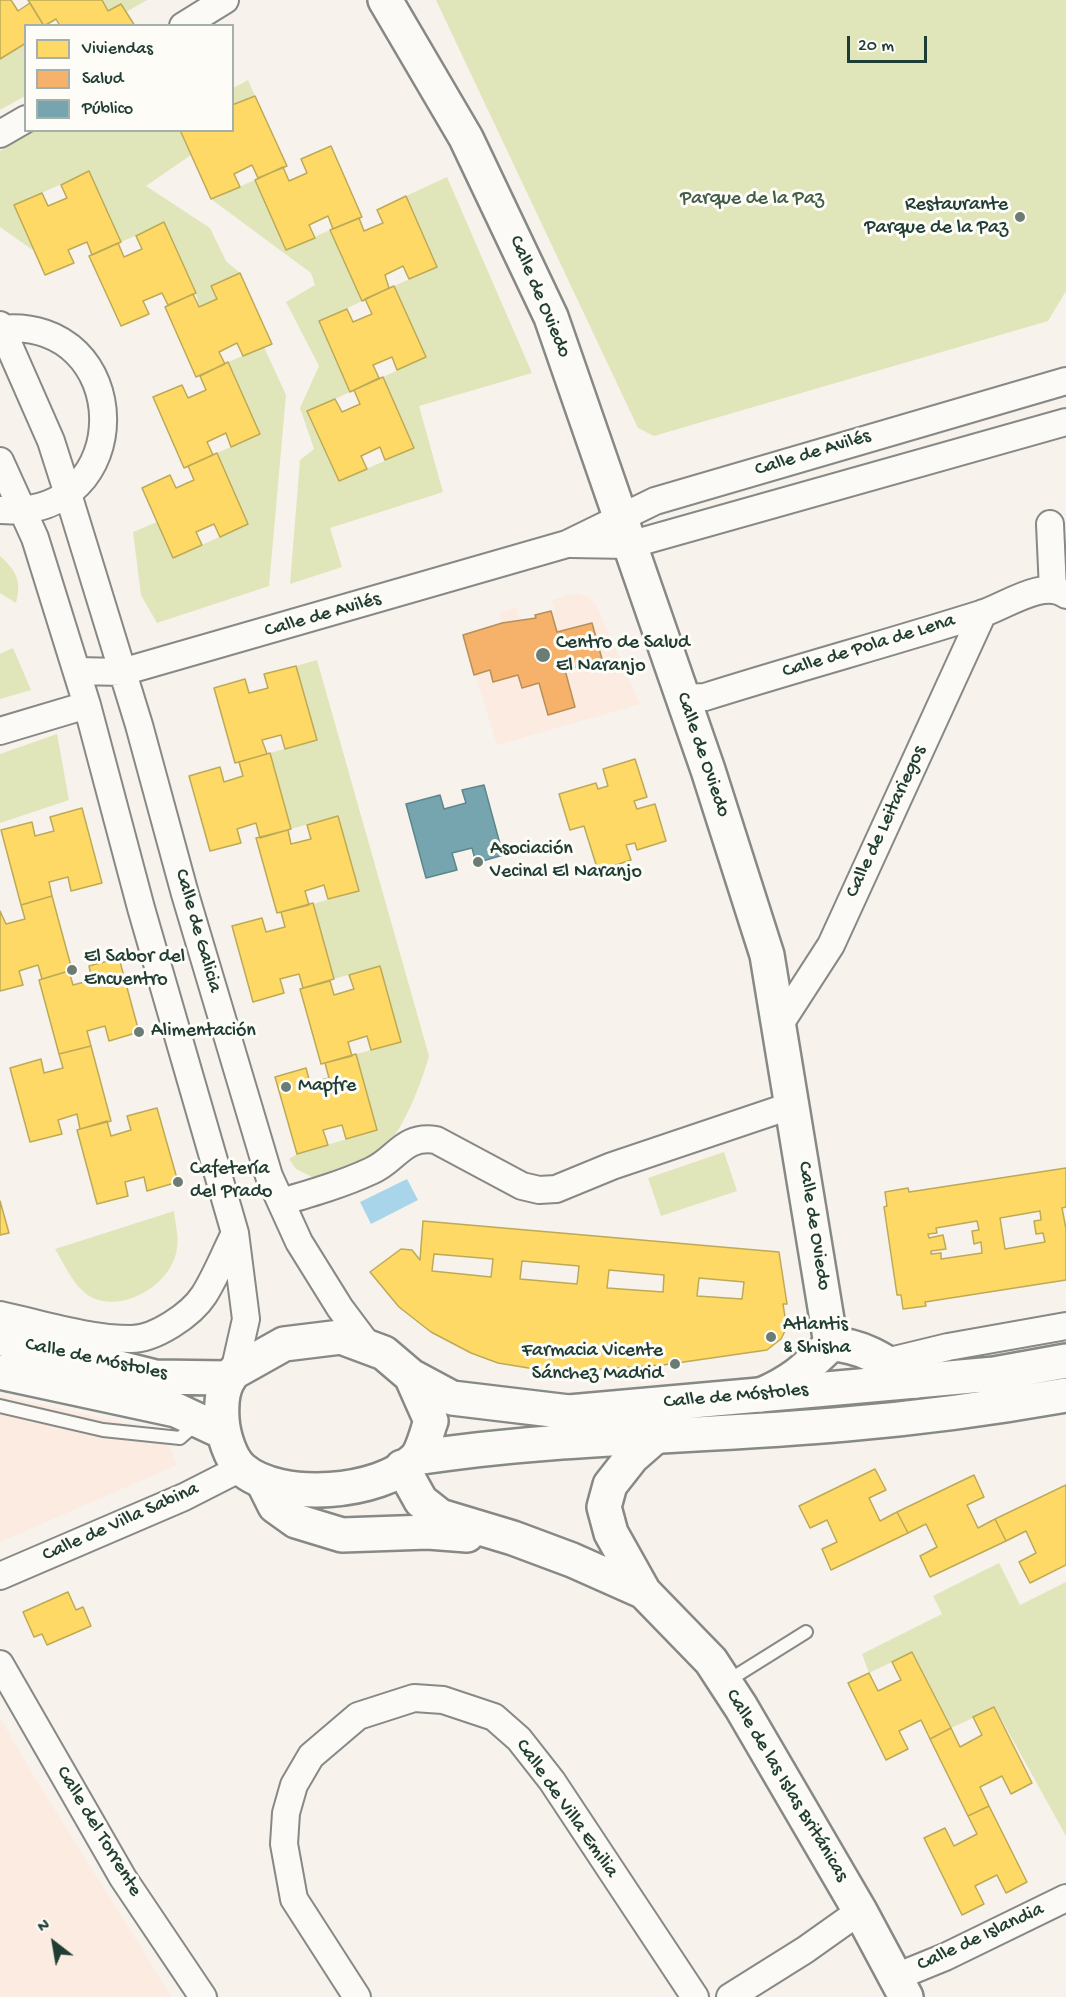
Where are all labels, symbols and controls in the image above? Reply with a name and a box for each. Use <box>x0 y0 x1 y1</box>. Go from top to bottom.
legend <box>24 24 234 132</box>
scale bar <box>850 24 930 62</box>
text: 20 m <box>858 36 894 57</box>
text: Viviendas <box>82 39 153 60</box>
text: Salud <box>82 69 123 90</box>
text: Público <box>82 99 133 120</box>
park label: Parque de la Paz <box>680 188 824 212</box>
place label: Restaurante Parque de la Paz <box>864 194 1008 241</box>
marker: Restaurante Parque de la Paz <box>1013 210 1027 224</box>
street label: Calle de Oviedo <box>503 232 575 362</box>
street label: Calle de Avilés <box>752 425 874 483</box>
street label: Calle de Avilés <box>262 588 384 644</box>
street label: Calle de Pola de Lena <box>780 609 958 685</box>
place label: Centro de Salud El Naranjo <box>556 632 690 679</box>
marker: Centro de Salud El Naranjo <box>534 646 552 664</box>
street label: Calle de Oviedo <box>669 690 735 820</box>
street label: Calle de Leitariegos <box>841 742 933 902</box>
place label: Asociación Vecinal El Naranjo <box>490 838 642 885</box>
marker: Asociación Vecinal El Naranjo <box>471 855 485 869</box>
street label: Calle de Galicia <box>168 867 226 995</box>
place label: El Sabor del Encuentro <box>84 946 185 993</box>
marker: El Sabor del Encuentro <box>65 963 79 977</box>
place label: Alimentación <box>151 1020 256 1044</box>
marker: Alimentación <box>132 1025 146 1039</box>
place label: Mapfre <box>298 1075 356 1099</box>
marker: Mapfre <box>279 1080 293 1094</box>
place label: Cafetería del Prado <box>190 1158 272 1205</box>
street label: Calle de Oviedo <box>791 1160 835 1292</box>
marker: Cafetería del Prado <box>171 1175 185 1189</box>
place label: Atlantis & Shisha <box>783 1314 851 1361</box>
marker: Atlantis & Shisha <box>764 1330 778 1344</box>
street label: Calle de Móstoles <box>23 1333 169 1387</box>
place label: Farmacia Vicente Sánchez Madrid <box>522 1340 663 1387</box>
marker: Farmacia Vicente Sánchez Madrid <box>668 1357 682 1371</box>
street label: Calle de Móstoles <box>663 1379 809 1415</box>
street label: Calle de Villa Sabina <box>39 1478 203 1568</box>
street label: Calle de las Islas Británicas <box>719 1686 853 1886</box>
street label: Calle de Villa Emilia <box>509 1735 623 1883</box>
street label: Calle del Torrente <box>50 1763 146 1901</box>
street label: Calle de Islandia <box>914 1898 1048 1978</box>
north arrow <box>24 1913 84 1973</box>
text: N <box>35 1916 54 1938</box>

